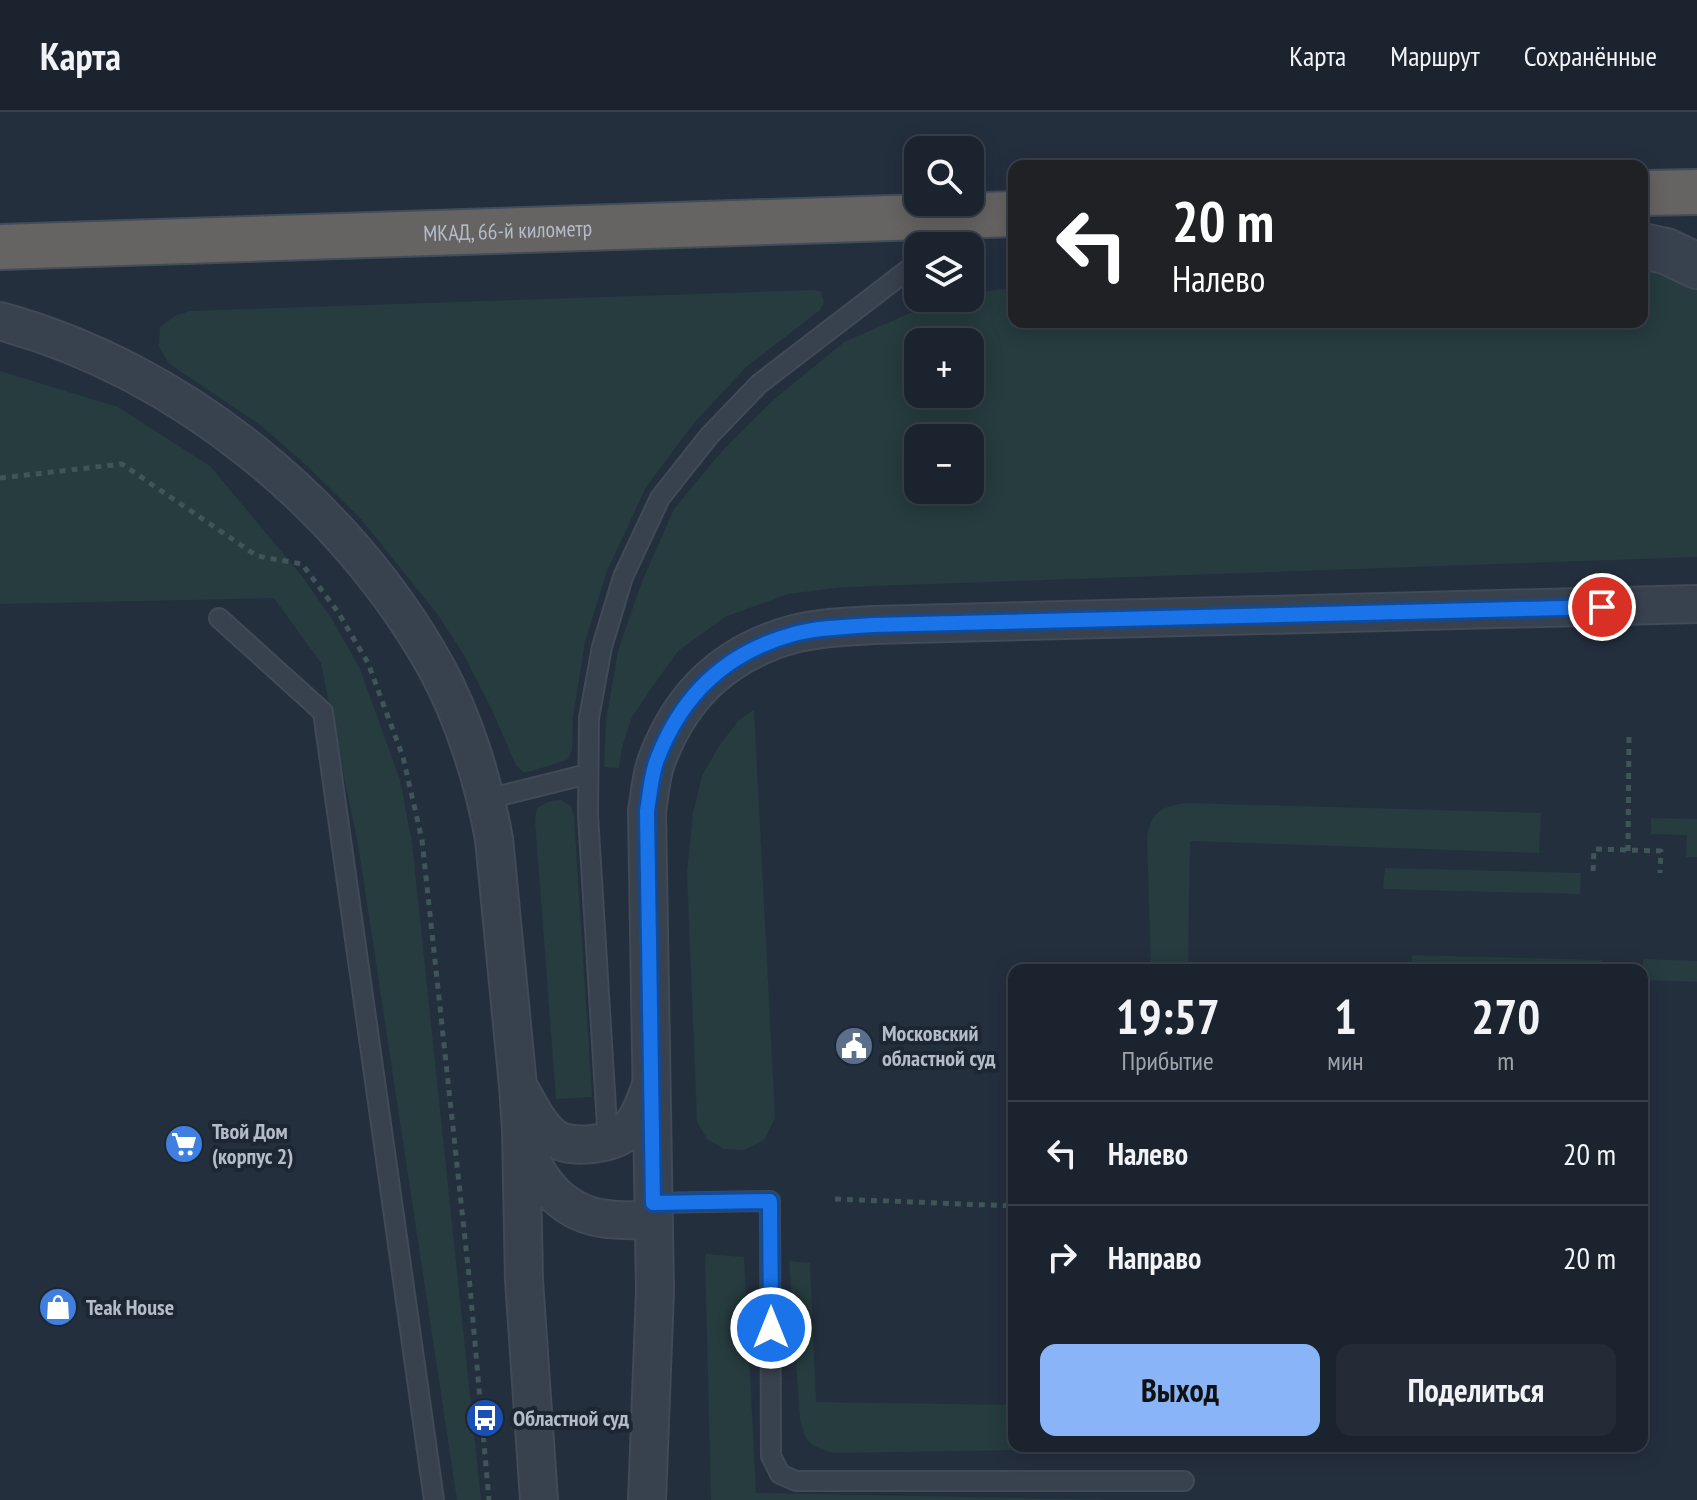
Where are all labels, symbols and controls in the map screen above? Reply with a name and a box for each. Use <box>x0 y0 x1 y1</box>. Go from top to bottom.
text: Карта <box>40 31 121 80</box>
text: Карта <box>1289 37 1346 74</box>
text: Маршрут <box>1390 37 1480 74</box>
text: Сохранённые <box>1524 37 1657 74</box>
map controls <box>904 136 984 504</box>
button: search <box>904 136 984 216</box>
text: 20 m <box>1172 185 1274 257</box>
icon: left <box>1040 192 1144 296</box>
street label: МКАД, 66-й километр <box>423 214 593 247</box>
button: layers <box>904 232 984 312</box>
text: Налево <box>1172 255 1265 302</box>
button: + <box>904 328 984 408</box>
button: − <box>904 424 984 504</box>
pin <box>1568 573 1636 641</box>
icon: arrive <box>1580 585 1624 629</box>
text: 19:57 <box>1116 985 1220 1047</box>
text: 1 <box>1334 985 1357 1047</box>
text: 270 <box>1471 985 1540 1047</box>
place label: Московский областной суд <box>882 1019 996 1072</box>
public building icon: Московский областной суд <box>833 1025 875 1067</box>
text: Прибытие <box>1122 1044 1214 1077</box>
text: мин <box>1327 1044 1364 1077</box>
text: m <box>1497 1044 1514 1077</box>
place label: Твой Дом (корпус 2) <box>212 1117 293 1170</box>
supermarket icon: Твой Дом (корпус 2) <box>163 1123 205 1165</box>
icon: left <box>1040 1131 1084 1175</box>
text: Налево <box>1108 1134 1188 1173</box>
text: 20 m <box>1563 1134 1616 1173</box>
icon: right <box>1040 1235 1084 1279</box>
text: Направо <box>1108 1238 1201 1277</box>
text: 20 m <box>1563 1238 1616 1277</box>
shop icon: Teak House <box>37 1286 79 1328</box>
position arrow <box>729 1286 813 1370</box>
place label: Teak House <box>86 1293 174 1321</box>
button: Выход <box>1040 1344 1320 1436</box>
button: Поделиться <box>1336 1344 1616 1436</box>
bus stop icon: Областной суд <box>464 1397 506 1439</box>
place label: Областной суд <box>513 1404 629 1432</box>

